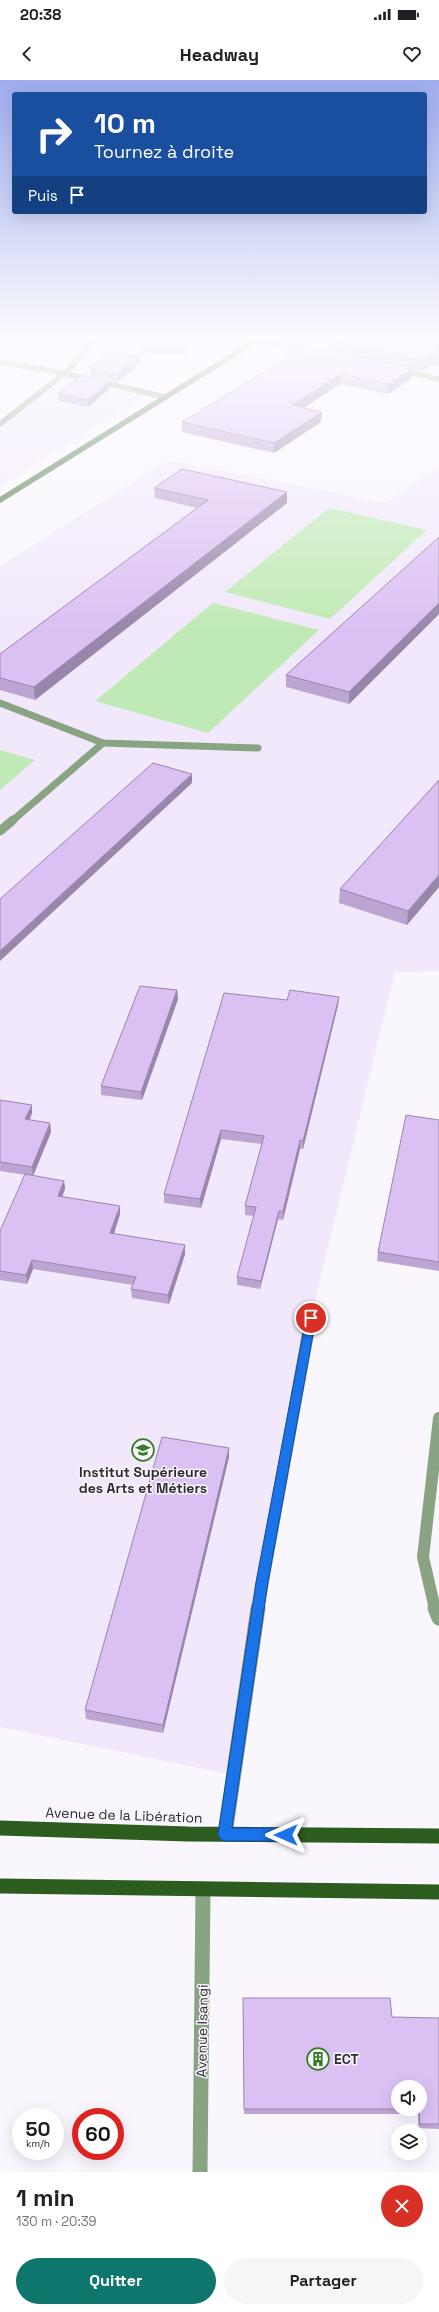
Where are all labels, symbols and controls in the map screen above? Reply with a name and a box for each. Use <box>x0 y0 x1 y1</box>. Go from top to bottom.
text: 20:38 <box>20 5 61 24</box>
icon: back <box>16 43 38 65</box>
text: Headway <box>180 43 259 66</box>
icon: heart <box>401 43 423 65</box>
text: 10 m <box>94 105 156 141</box>
icon: right <box>28 108 80 160</box>
text: Tournez à droite <box>94 140 234 163</box>
icon: arrive <box>66 184 88 206</box>
text: Puis <box>28 186 58 205</box>
pin <box>294 1301 328 1335</box>
icon: arrive <box>300 1307 322 1329</box>
school or university icon: Institut Supérieure des Arts et Métiers <box>130 1437 156 1463</box>
place label: Institut Supérieure des Arts et Métiers <box>79 1463 207 1497</box>
street label: Avenue de la Libération <box>45 1803 203 1827</box>
position arrow <box>265 1814 307 1856</box>
street label: Avenue Isangi <box>192 1984 212 2078</box>
building icon: ECT <box>305 2046 331 2072</box>
place label: ECT <box>334 2050 359 2068</box>
map controls <box>391 2080 427 2160</box>
button: sound <box>391 2080 427 2116</box>
speed limit sign: 60 <box>72 2108 124 2160</box>
text: 50 <box>26 2116 50 2142</box>
button: layers <box>391 2124 427 2160</box>
text: km/h <box>26 2137 50 2150</box>
text: 1 min <box>16 2182 75 2213</box>
button: close <box>381 2185 423 2227</box>
text: 130 m · 20:39 <box>16 2213 97 2230</box>
button: Quitter <box>16 2258 216 2304</box>
button: Partager <box>224 2258 423 2304</box>

